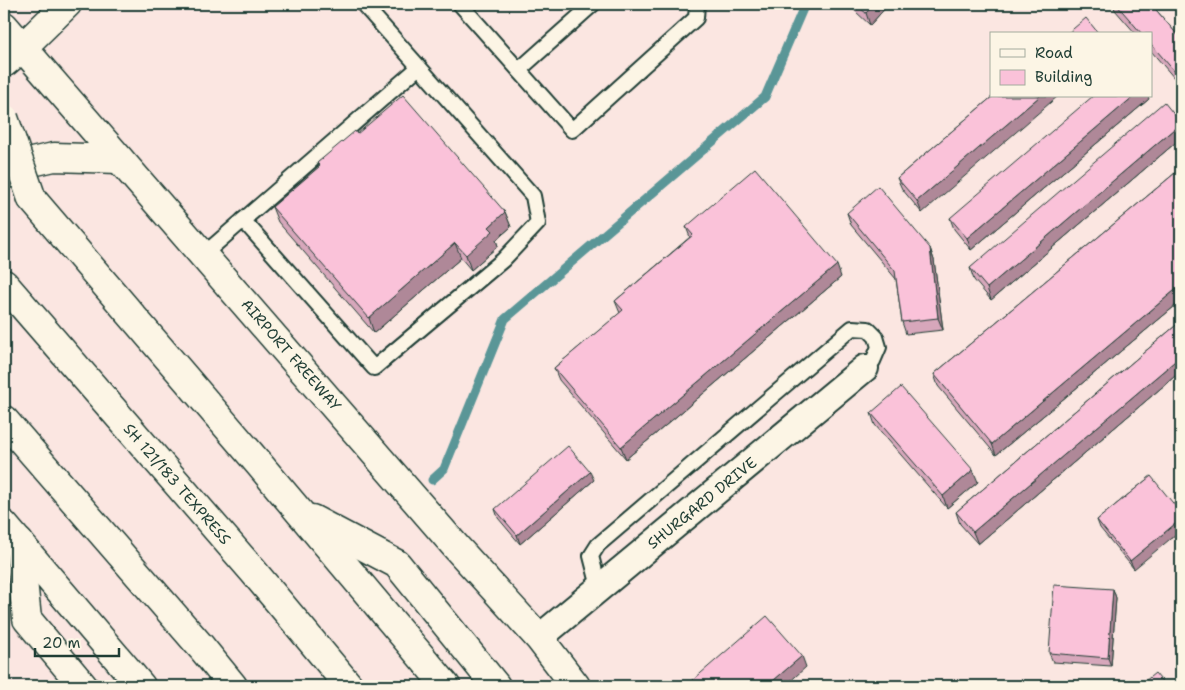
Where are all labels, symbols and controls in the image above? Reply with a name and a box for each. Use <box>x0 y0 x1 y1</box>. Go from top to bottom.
legend <box>990 32 1152 98</box>
text: Road <box>1035 43 1073 63</box>
text: Building <box>1035 67 1092 87</box>
street label: AIRPORT FREEWAY <box>237 295 345 415</box>
street label: SH 121/183 TEXPRESS <box>119 419 235 549</box>
street label: SHURGARD DRIVE <box>643 453 761 553</box>
scale bar <box>35 625 119 657</box>
text: 20 m <box>42 633 81 653</box>

